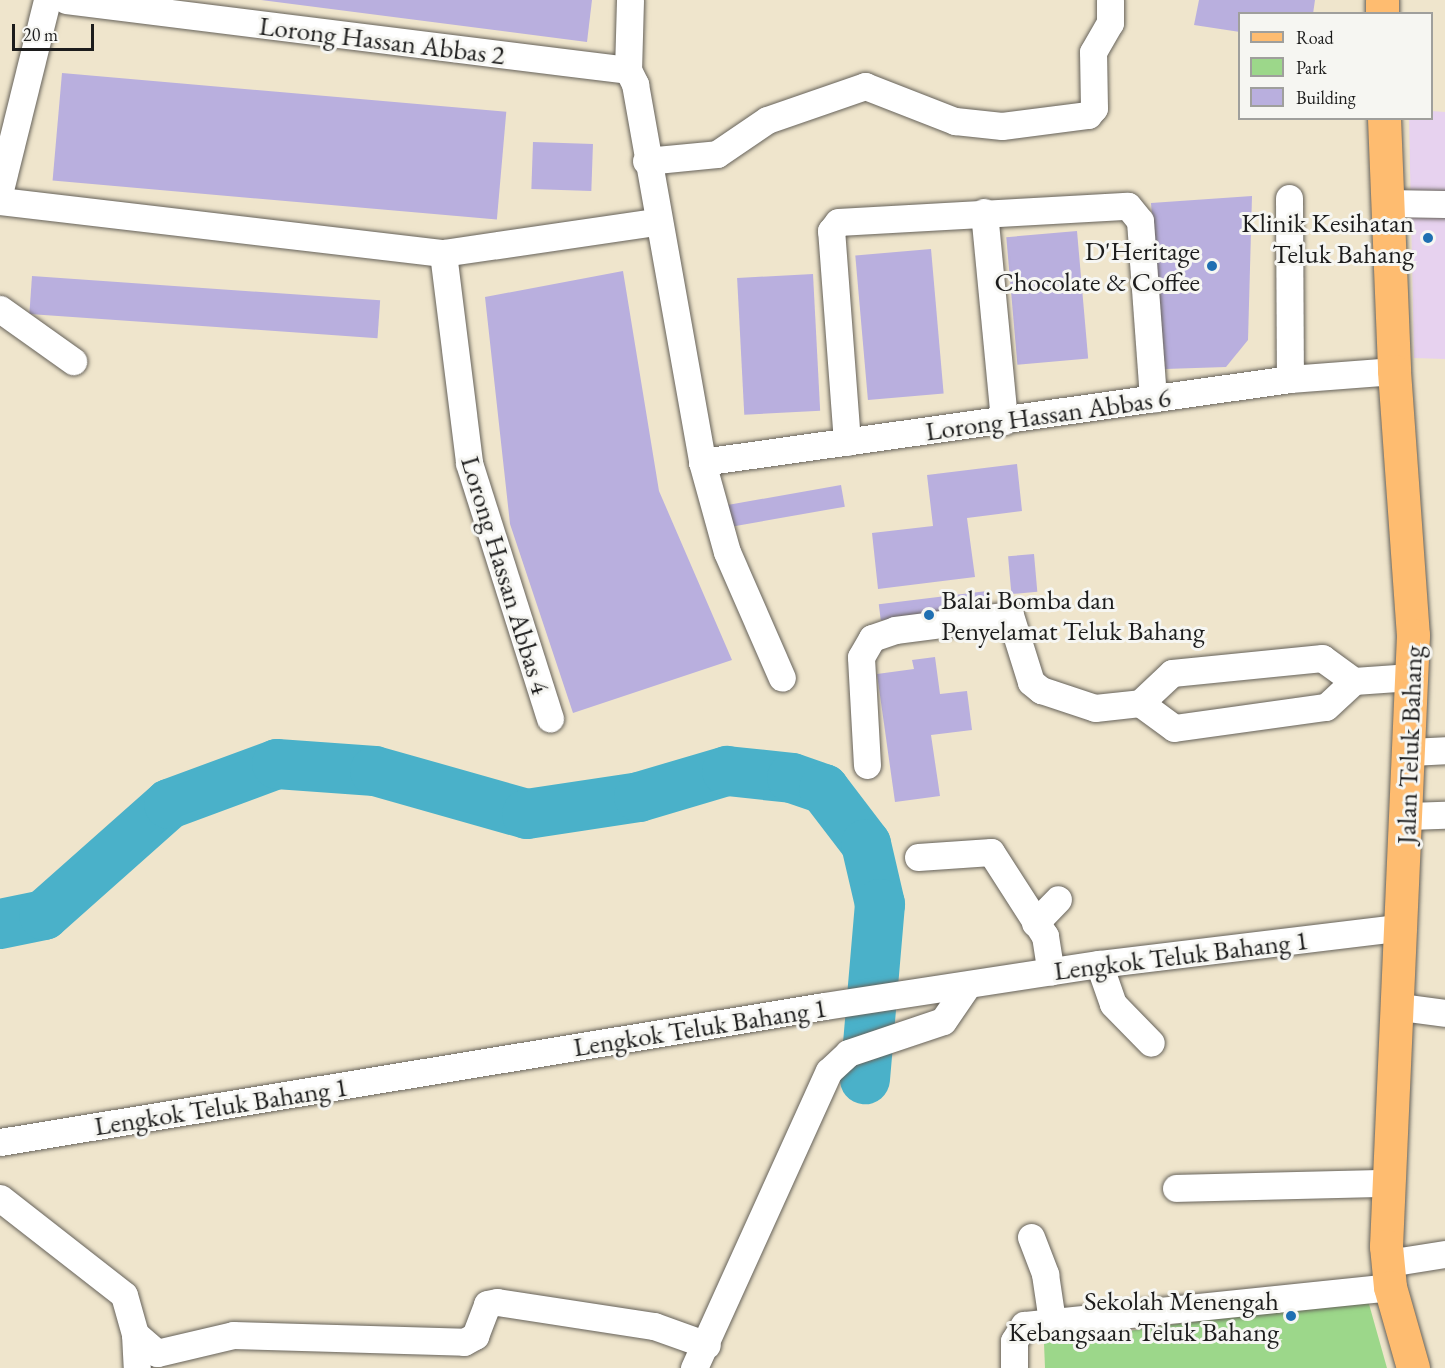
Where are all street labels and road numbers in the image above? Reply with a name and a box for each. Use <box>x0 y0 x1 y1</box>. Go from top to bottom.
street label: Lorong Hassan Abbas 2 <box>257 9 507 71</box>
street label: Lorong Hassan Abbas 6 <box>923 381 1173 447</box>
street label: Lorong Hassan Abbas 4 <box>454 452 558 698</box>
street label: Jalan Teluk Bahang <box>1389 645 1429 845</box>
street label: Lengkok Teluk Bahang 1 <box>1052 923 1310 987</box>
street label: Lengkok Teluk Bahang 1 <box>571 991 829 1063</box>
street label: Lengkok Teluk Bahang 1 <box>92 1070 350 1142</box>

